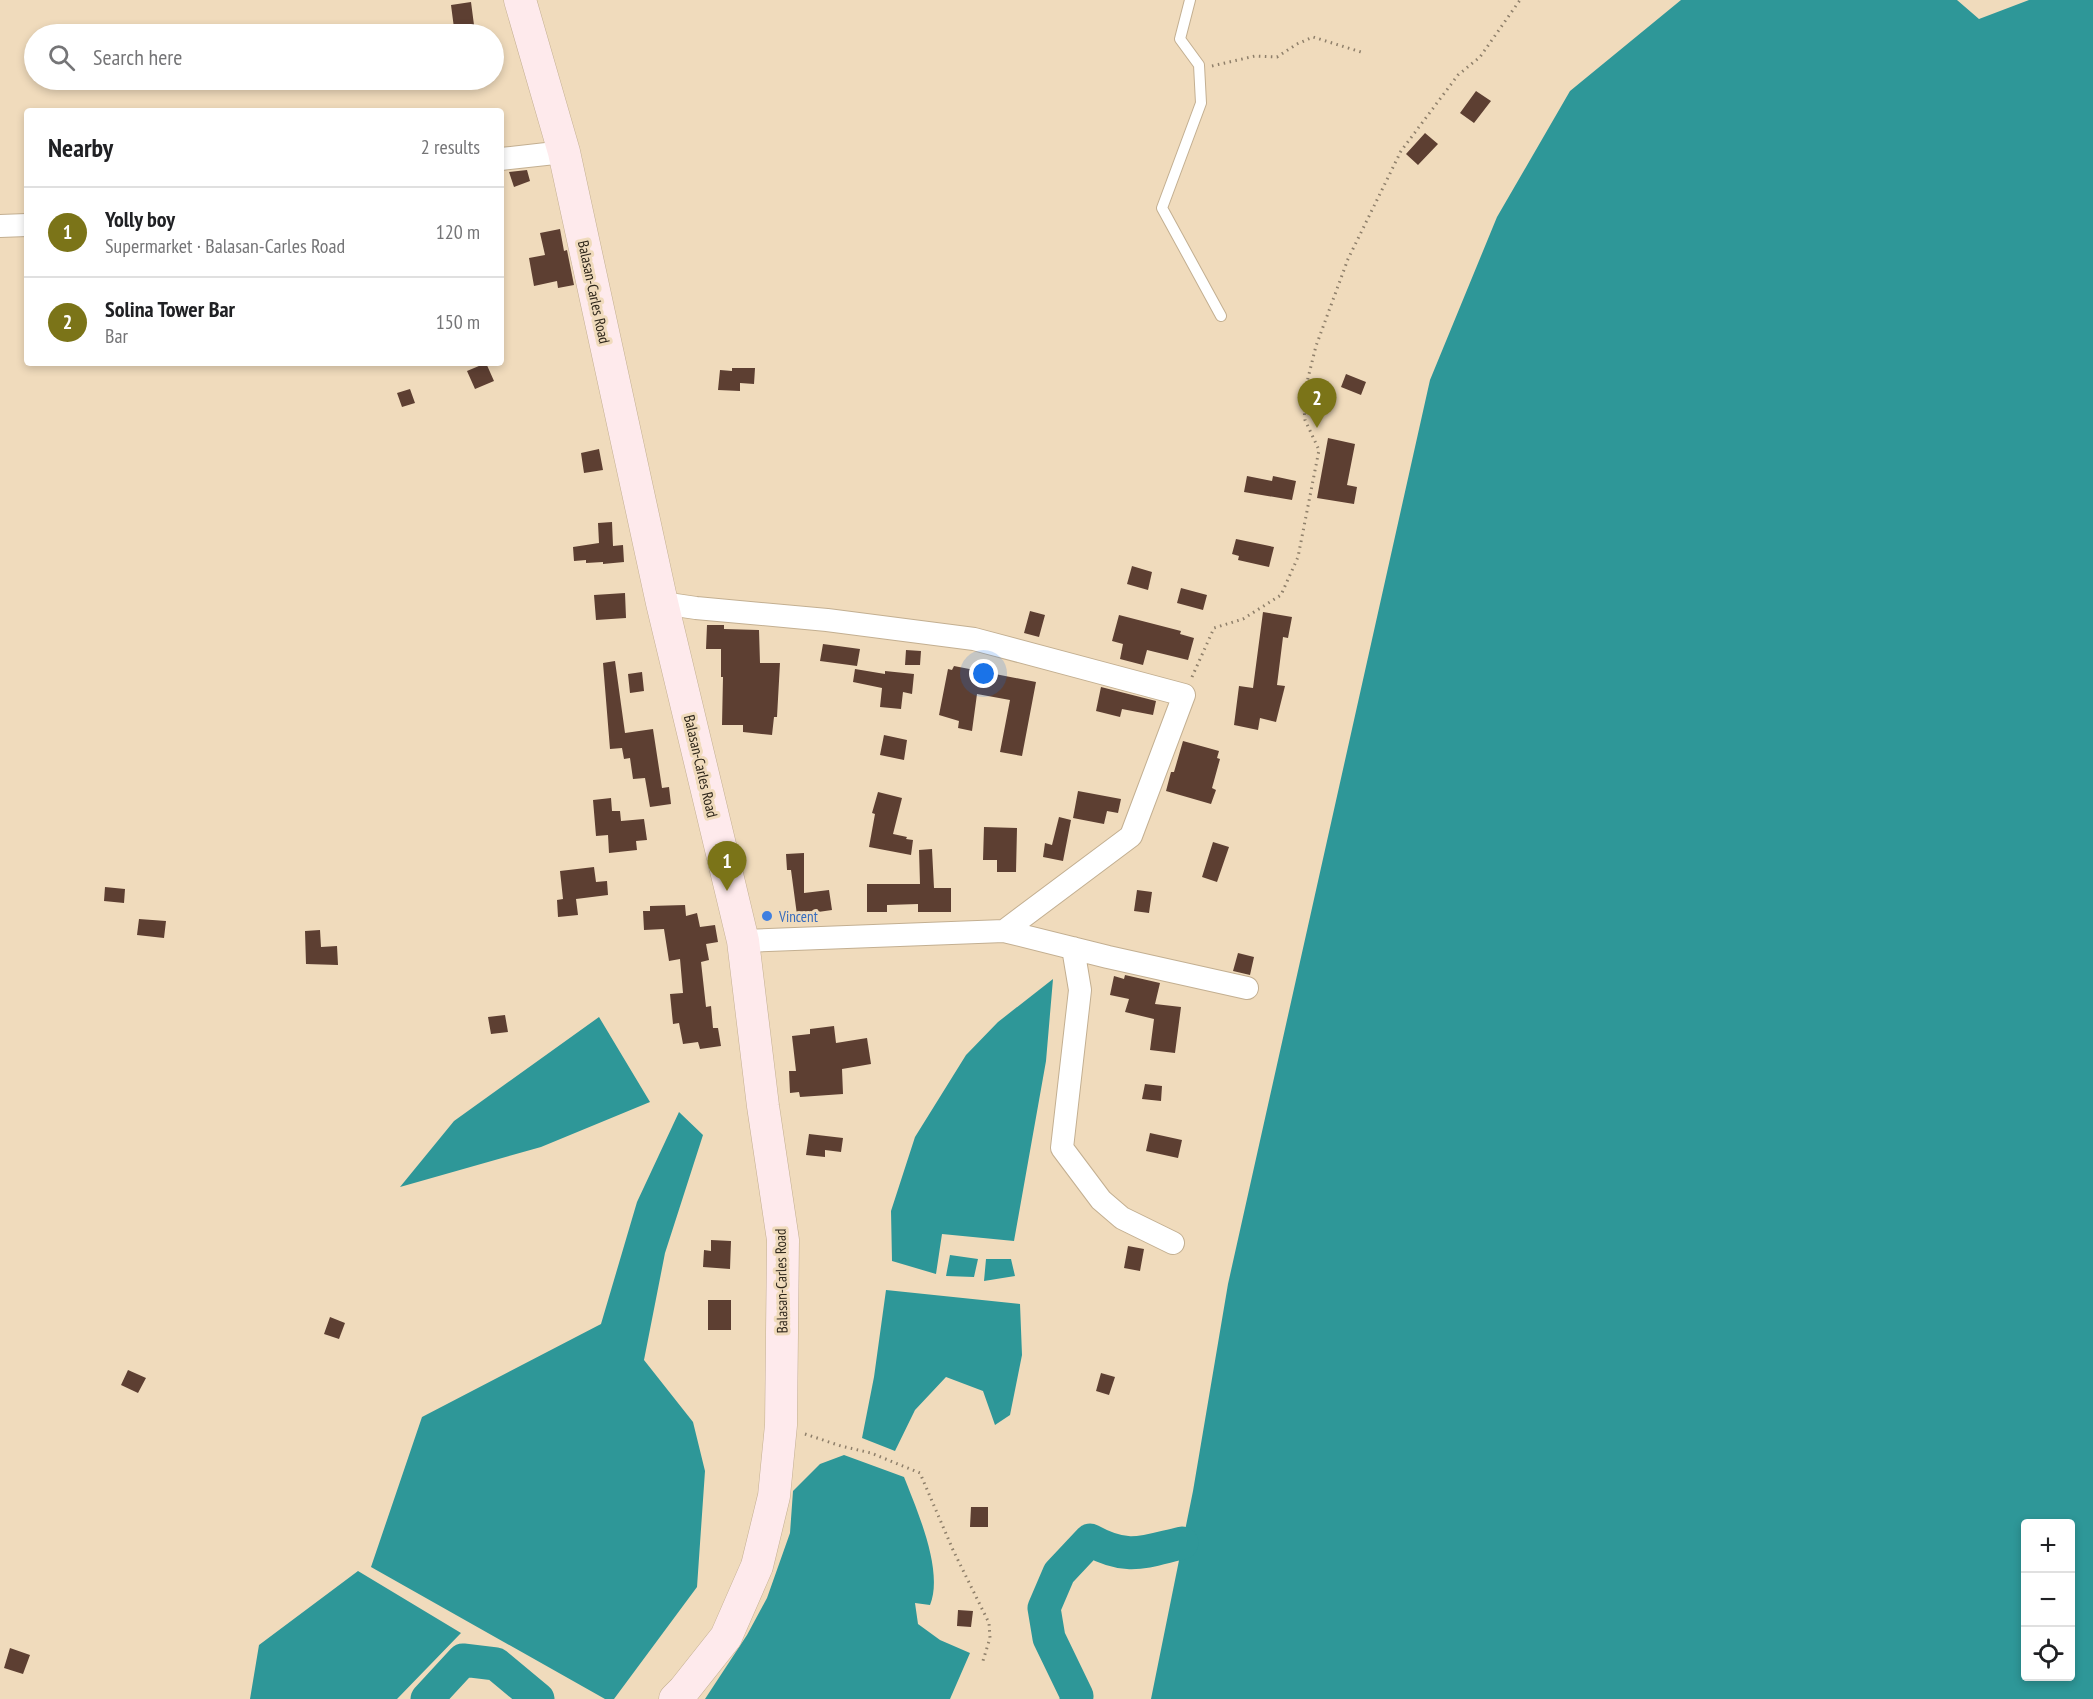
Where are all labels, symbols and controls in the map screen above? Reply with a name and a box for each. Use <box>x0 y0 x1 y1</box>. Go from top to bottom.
search box <box>24 24 504 90</box>
icon: search <box>45 41 78 74</box>
text: Search here <box>93 43 182 71</box>
text: Nearby <box>48 131 113 164</box>
text: 2 results <box>421 134 480 160</box>
text: Yolly boy <box>105 205 175 233</box>
text: 1 <box>63 219 72 245</box>
text: 120 m <box>436 219 480 245</box>
text: Supermarket · Balasan-Carles Road <box>105 233 345 259</box>
street label: Balasan-Carles Road <box>574 239 614 345</box>
text: Solina Tower Bar <box>105 295 235 323</box>
text: 2 <box>63 309 72 335</box>
text: 150 m <box>436 309 480 335</box>
text: Bar <box>105 323 128 349</box>
pin: 2 <box>1298 378 1336 428</box>
your location <box>969 659 998 688</box>
street label: Balasan-Carles Road <box>680 713 722 819</box>
pin: 1 <box>708 842 746 891</box>
place label: Vincent <box>778 907 818 926</box>
marker: Vincent <box>760 909 774 923</box>
street label: Balasan-Carles Road <box>771 1228 791 1334</box>
map controls <box>2021 1519 2075 1681</box>
button: + <box>2021 1519 2075 1573</box>
button: − <box>2021 1573 2075 1627</box>
button: locate <box>2021 1627 2075 1681</box>

